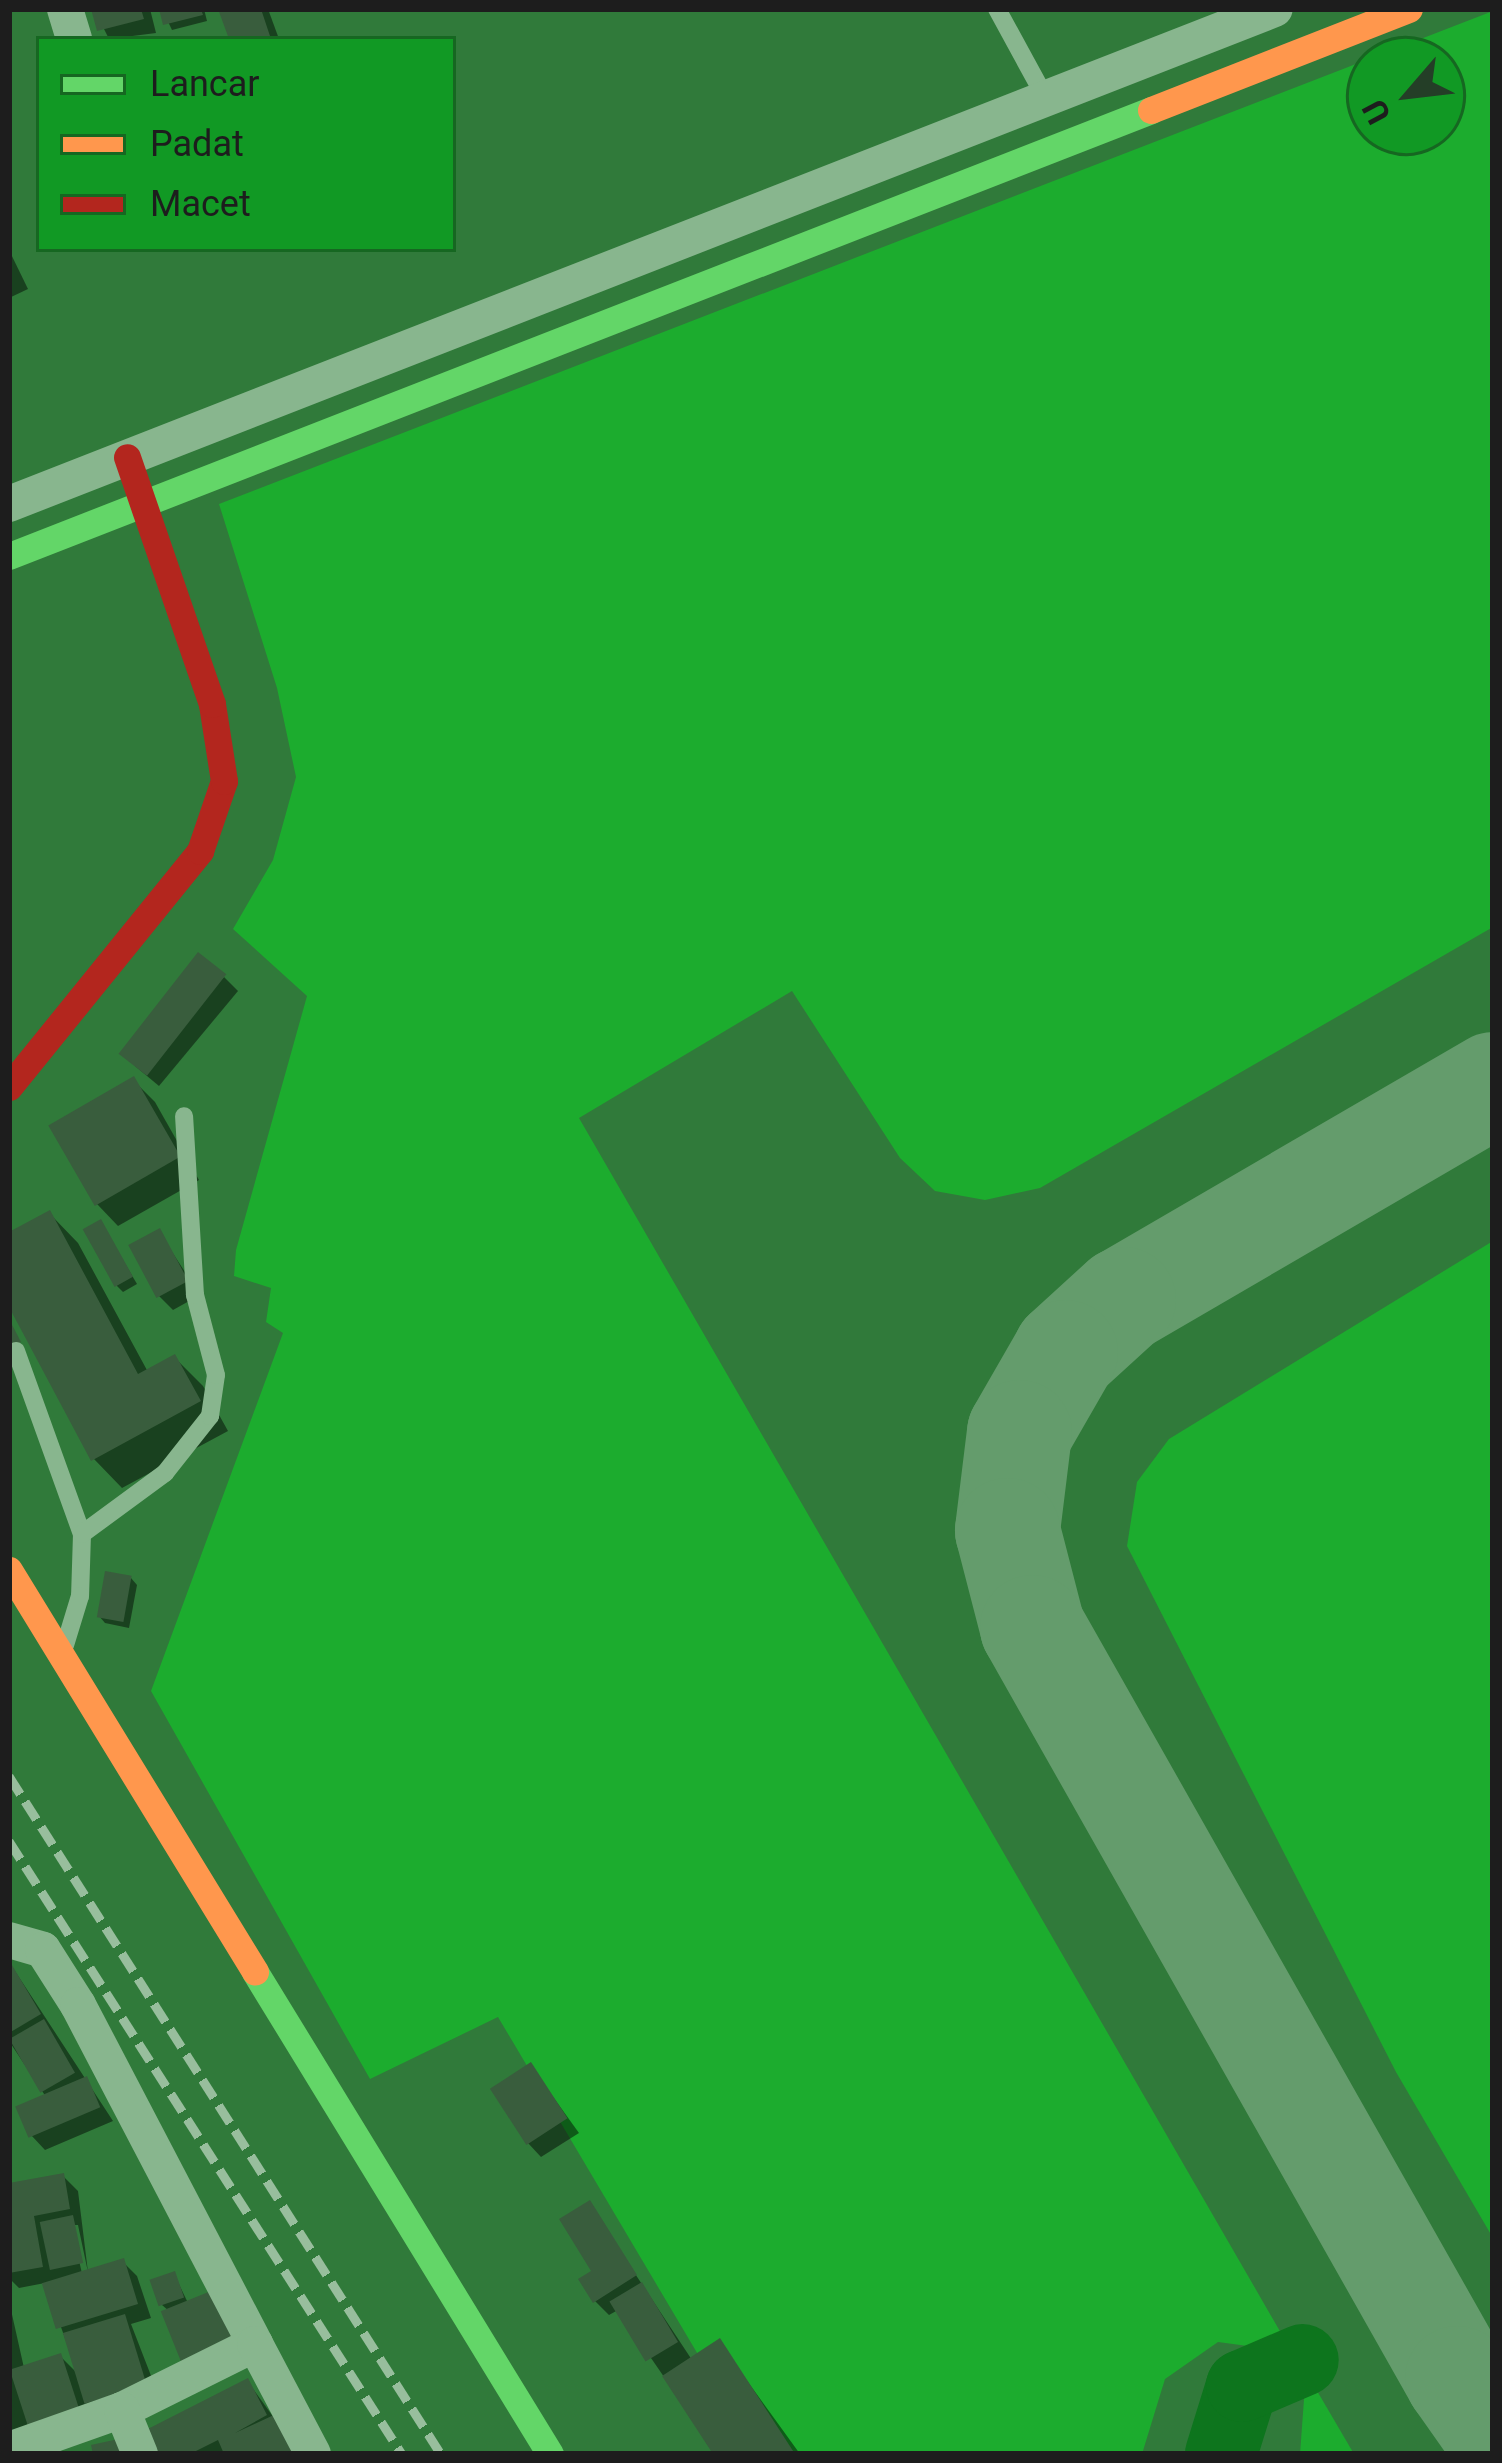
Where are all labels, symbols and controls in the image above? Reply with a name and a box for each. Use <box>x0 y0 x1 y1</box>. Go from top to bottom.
legend <box>36 36 456 252</box>
north arrow <box>1346 36 1466 156</box>
text: Lancar <box>150 63 259 105</box>
text: U <box>1354 93 1399 130</box>
text: Padat <box>150 123 244 165</box>
text: Macet <box>150 183 251 225</box>

